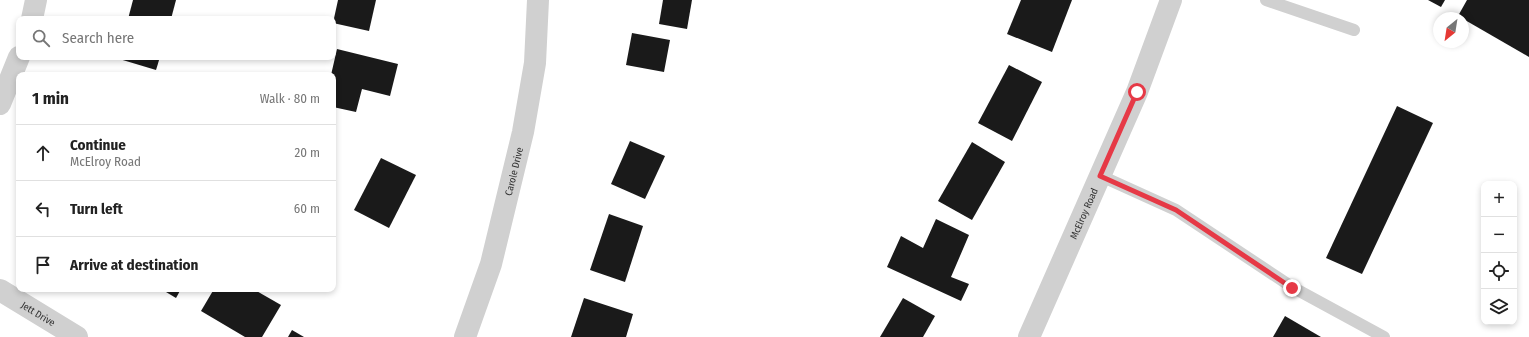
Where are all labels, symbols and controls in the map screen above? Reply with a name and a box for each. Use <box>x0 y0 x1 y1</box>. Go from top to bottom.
north arrow <box>1433 12 1469 48</box>
search box <box>16 16 336 60</box>
icon: search <box>30 27 52 49</box>
text: Search here <box>62 29 134 47</box>
route start <box>1128 83 1146 101</box>
text: 1 min <box>32 88 69 109</box>
text: Walk · 80 m <box>260 91 320 106</box>
text: Continue <box>70 136 126 154</box>
icon: ahead <box>32 142 54 164</box>
text: 20 m <box>294 145 320 160</box>
street label: Carole Drive <box>503 146 526 197</box>
text: McElroy Road <box>70 154 141 169</box>
map controls <box>1481 181 1517 325</box>
button: + <box>1481 181 1517 217</box>
street label: McElroy Road <box>1068 186 1101 241</box>
icon: left <box>32 198 54 220</box>
text: Turn left <box>70 200 123 218</box>
text: 60 m <box>294 201 320 216</box>
button: − <box>1481 217 1517 253</box>
button: locate <box>1481 253 1517 289</box>
icon: arrive <box>32 254 54 276</box>
text: Arrive at destination <box>70 256 198 274</box>
route end <box>1283 279 1301 297</box>
button: layers <box>1481 289 1517 325</box>
street label: Jett Drive <box>19 299 57 329</box>

